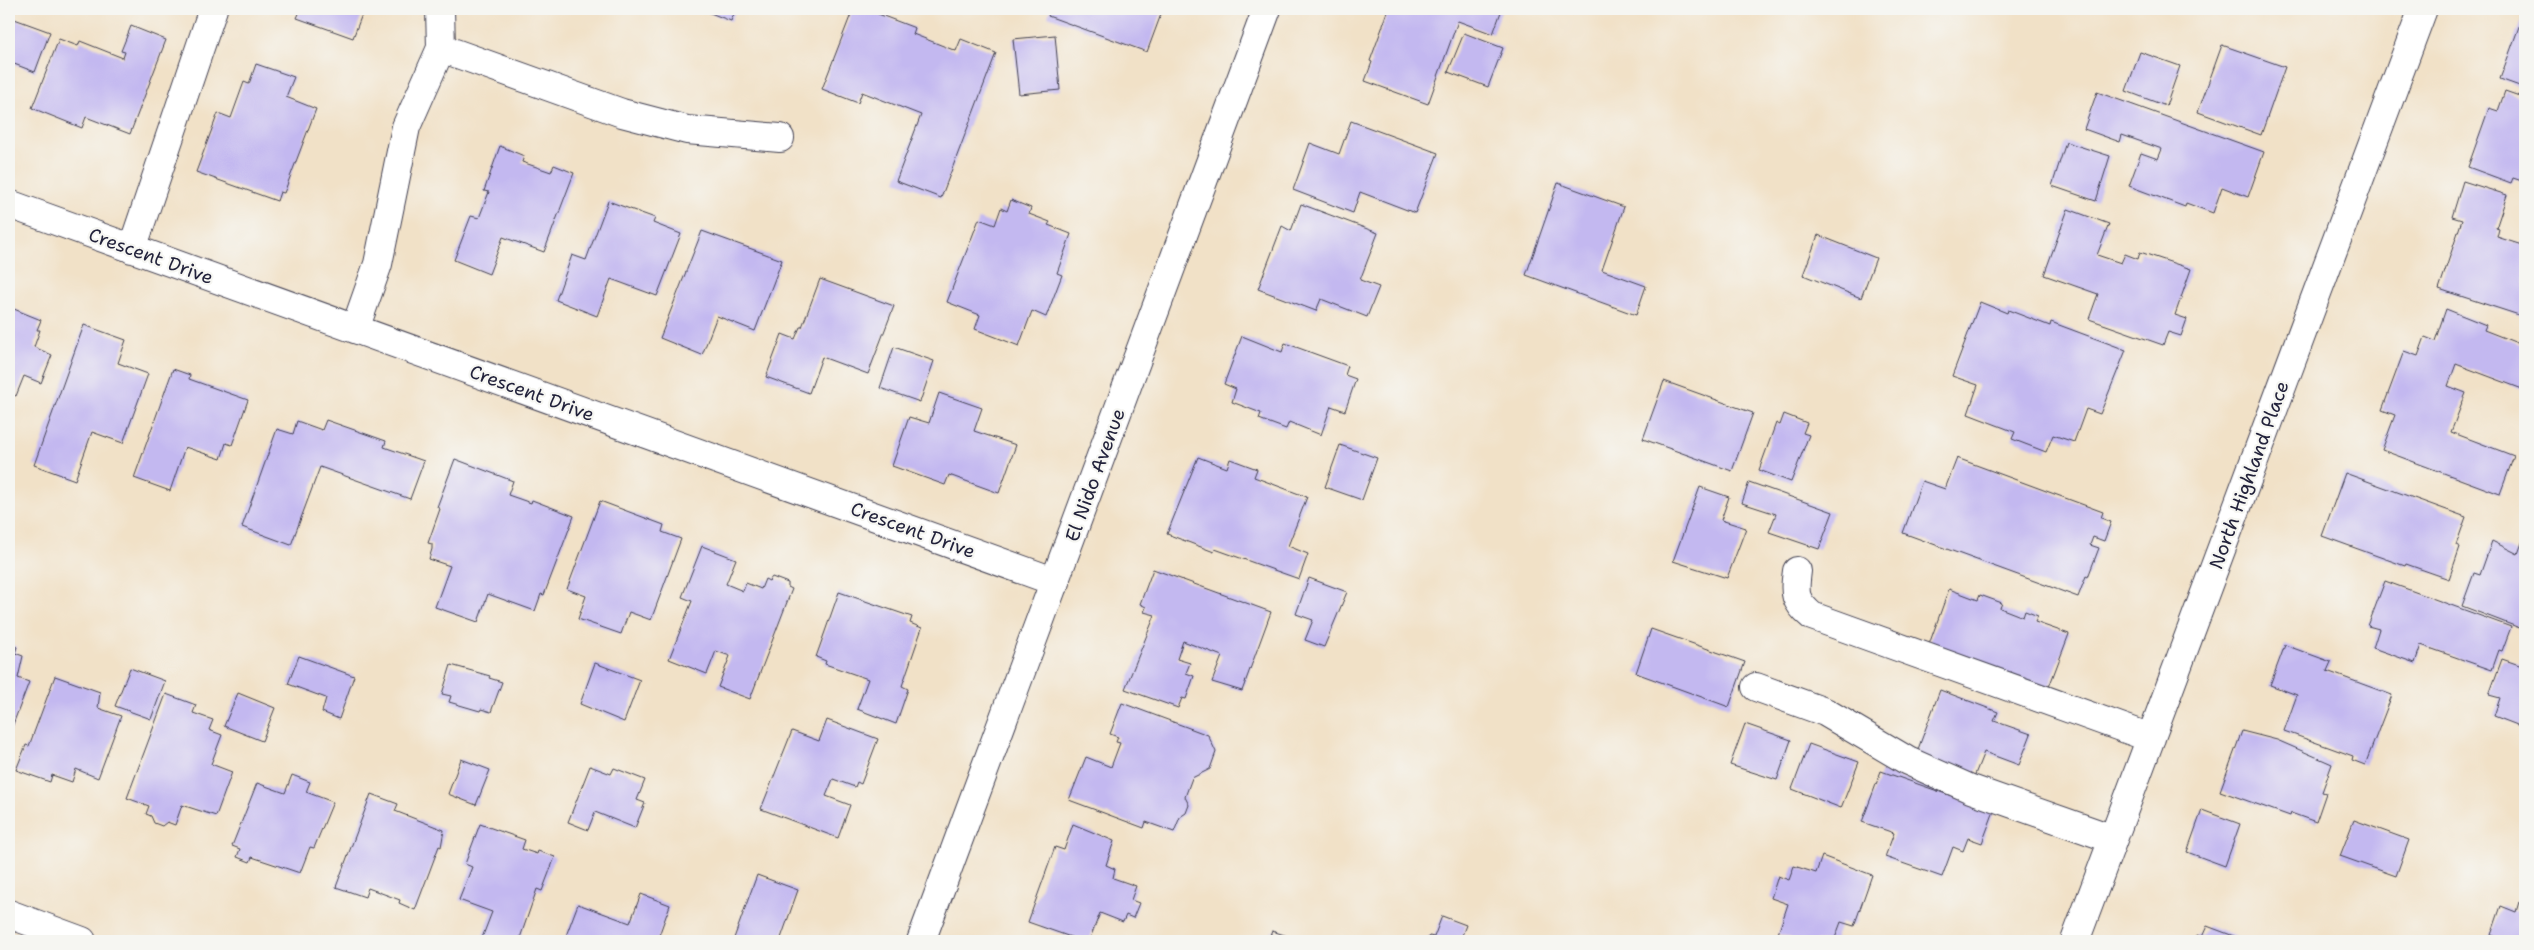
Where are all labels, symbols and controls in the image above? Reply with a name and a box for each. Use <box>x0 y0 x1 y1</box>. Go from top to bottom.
street label: Crescent Drive <box>85 222 217 290</box>
street label: Crescent Drive <box>466 359 598 427</box>
street label: North Highland Place <box>2203 377 2295 573</box>
street label: El Nido Avenue <box>1059 405 1131 545</box>
street label: Crescent Drive <box>847 496 979 564</box>

